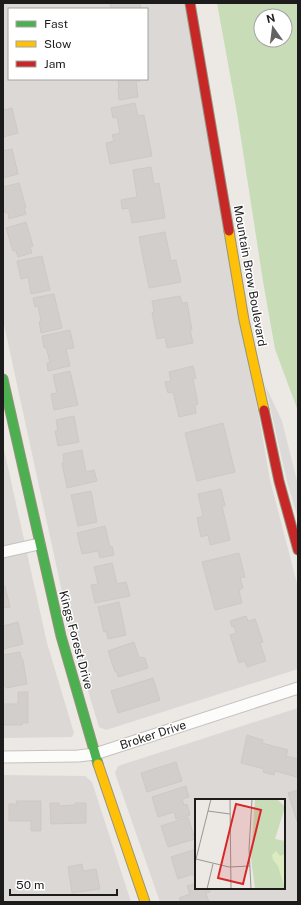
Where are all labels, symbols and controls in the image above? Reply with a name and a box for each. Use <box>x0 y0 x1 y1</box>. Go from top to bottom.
legend <box>8 8 148 80</box>
north arrow <box>253 8 293 48</box>
text: N <box>265 11 276 25</box>
text: Fast <box>44 17 69 31</box>
text: Slow <box>44 37 72 51</box>
text: Jam <box>44 57 66 71</box>
street label: Mountain Brow Boulevard <box>231 204 269 348</box>
street label: Kings Forest Drive <box>56 589 96 691</box>
street label: Broker Drive <box>118 718 188 752</box>
inset map <box>195 799 285 889</box>
scale bar <box>10 871 117 897</box>
text: 50 m <box>16 878 44 892</box>

